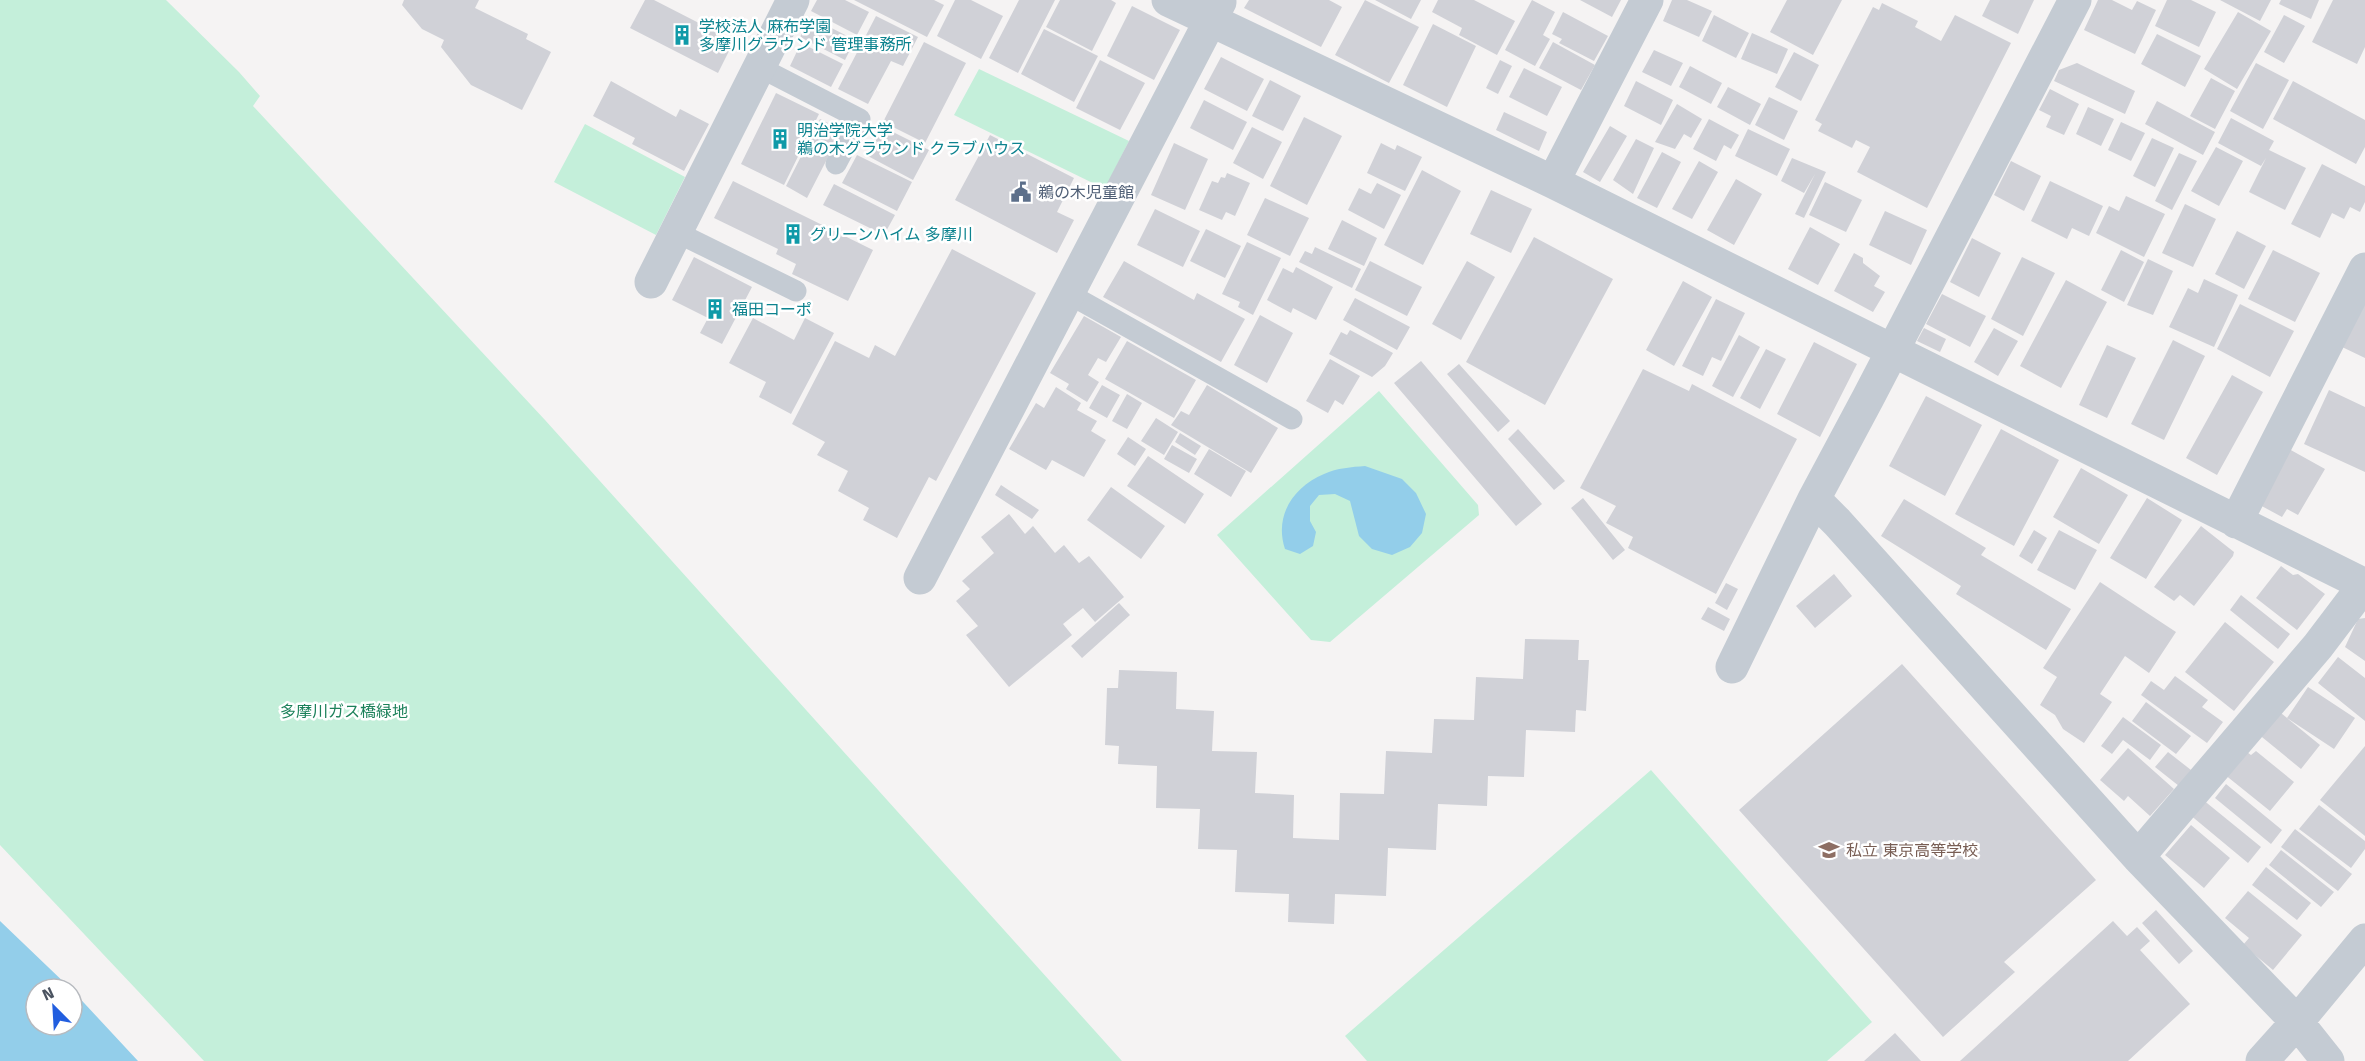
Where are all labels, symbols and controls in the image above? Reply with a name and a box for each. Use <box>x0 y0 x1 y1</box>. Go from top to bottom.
place label: 学校法人 麻布学園 多摩川グラウンド 管理事務所 <box>699 17 911 54</box>
building icon: 学校法人 麻布学園 多摩川グラウンド 管理事務所 <box>670 23 694 47</box>
place label: 明治学院大学 鵜の木グラウンド クラブハウス <box>797 121 1025 158</box>
building icon: 明治学院大学 鵜の木グラウンド クラブハウス <box>768 127 792 151</box>
public building icon: 鵜の木児童館 <box>1009 180 1033 204</box>
place label: 鵜の木児童館 <box>1038 183 1134 202</box>
building icon: グリーンハイム 多摩川 <box>781 222 805 246</box>
place label: グリーンハイム 多摩川 <box>810 225 973 244</box>
building icon: 福田コーポ <box>703 297 727 321</box>
place label: 福田コーポ <box>732 300 812 319</box>
park label: 多摩川ガス橋緑地 <box>280 702 408 721</box>
school or university icon: 私立 東京高等学校 <box>1817 838 1841 862</box>
place label: 私立 東京高等学校 <box>1846 841 1978 860</box>
north arrow <box>24 977 84 1037</box>
text: N <box>39 983 57 1005</box>

